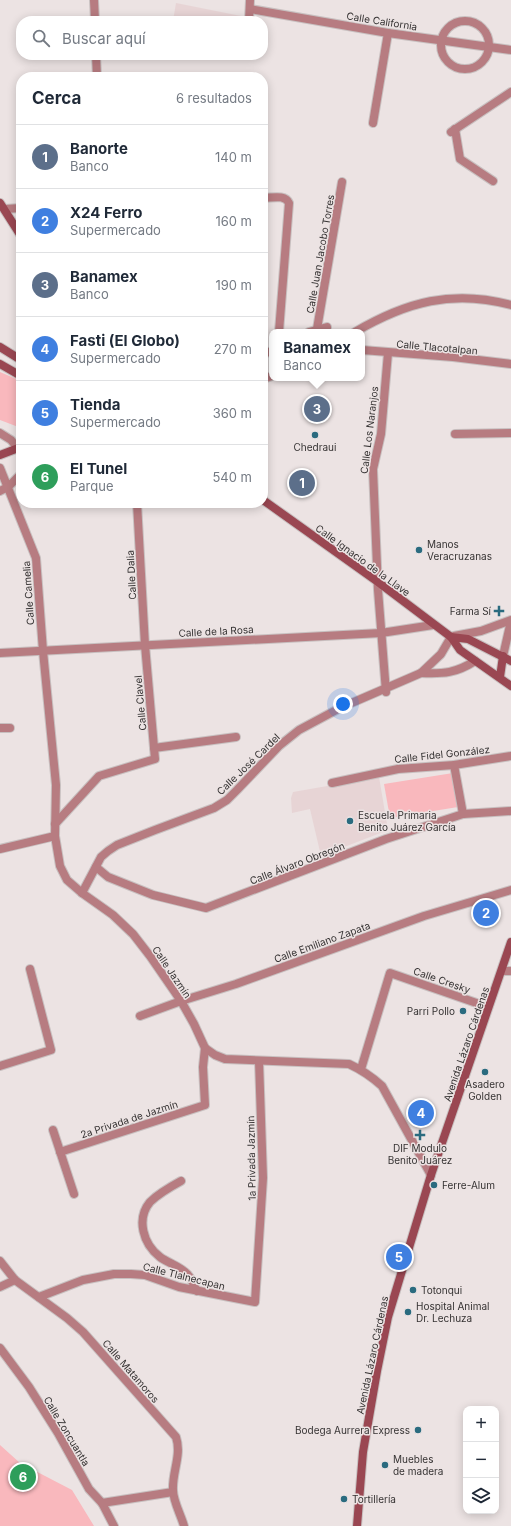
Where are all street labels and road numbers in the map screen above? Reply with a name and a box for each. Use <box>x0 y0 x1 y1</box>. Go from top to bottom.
street label: Calle California <box>346 9 418 33</box>
street label: Calle Juan Jacobo Torres <box>304 194 336 314</box>
street label: Calle Tlacotalpan <box>396 337 478 357</box>
street label: Calle Los Naranjos <box>358 385 380 475</box>
street label: Calle Ignacio de la Llave <box>313 522 413 598</box>
street label: Calle Dalia <box>124 550 138 600</box>
street label: Calle Camelia <box>20 560 36 626</box>
street label: Calle de la Rosa <box>178 623 254 639</box>
street label: Calle Clavel <box>132 675 148 731</box>
street label: Calle José Cardel <box>214 731 282 797</box>
street label: Calle Fidel González <box>394 743 490 765</box>
street label: Calle Álvaro Obregón <box>248 838 346 887</box>
street label: Calle Emiliano Zapata <box>272 919 372 965</box>
street label: Calle Jazmín <box>150 944 194 1000</box>
street label: Calle Cresky <box>412 965 472 995</box>
street label: Avenida Lázaro Cárdenas <box>441 985 491 1103</box>
street label: 2a Privada de Jazmín <box>79 1098 179 1140</box>
street label: 1a Privada Jazmín <box>244 1115 258 1201</box>
street label: Calle Tlalnecapan <box>142 1260 226 1292</box>
street label: Avenida Lázaro Cárdenas <box>354 1295 390 1415</box>
street label: Calle Matamoros <box>100 1337 162 1405</box>
street label: Calle Zoncuantla <box>41 1394 93 1468</box>

